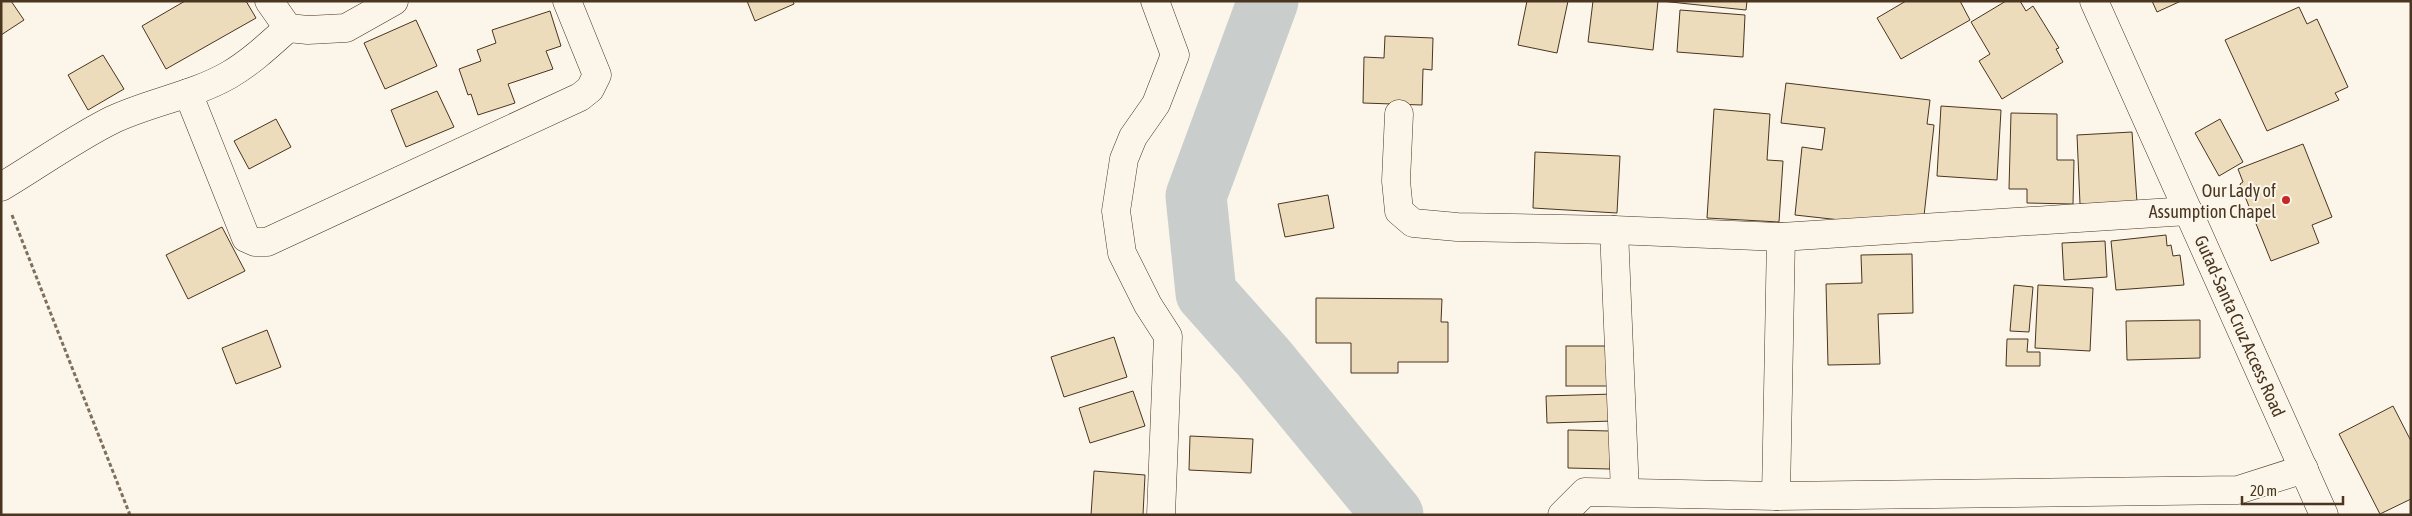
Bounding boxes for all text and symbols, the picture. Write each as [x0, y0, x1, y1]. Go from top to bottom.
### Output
place label: Our Lady of Assumption Chapel [2149, 180, 2276, 222]
marker: Our Lady of Assumption Chapel [2280, 194, 2292, 206]
street label: Gutad-Santa Cruz Access Road [2190, 232, 2290, 420]
scale bar [2242, 474, 2343, 506]
text: 20 m [2250, 482, 2277, 499]

